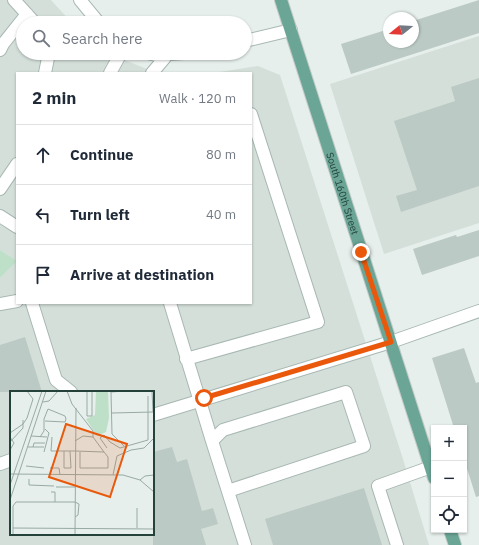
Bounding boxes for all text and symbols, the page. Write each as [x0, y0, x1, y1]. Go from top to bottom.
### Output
north arrow [383, 12, 419, 48]
search box [16, 16, 252, 60]
icon: search [30, 27, 52, 49]
text: Search here [62, 29, 142, 48]
text: 2 min [32, 87, 76, 109]
text: Walk · 120 m [159, 90, 236, 107]
icon: ahead [32, 144, 54, 166]
text: Continue [70, 145, 134, 164]
text: 80 m [206, 146, 236, 163]
street label: South 160th Street [324, 151, 362, 237]
icon: left [32, 204, 54, 226]
text: Turn left [70, 205, 130, 224]
text: 40 m [206, 206, 236, 223]
route end [352, 243, 370, 261]
icon: arrive [32, 264, 54, 286]
text: Arrive at destination [70, 265, 214, 284]
route start [195, 389, 213, 407]
inset map [10, 391, 154, 535]
map controls [431, 425, 467, 533]
button: + [431, 425, 467, 461]
button: − [431, 461, 467, 497]
button: locate [431, 497, 467, 533]

